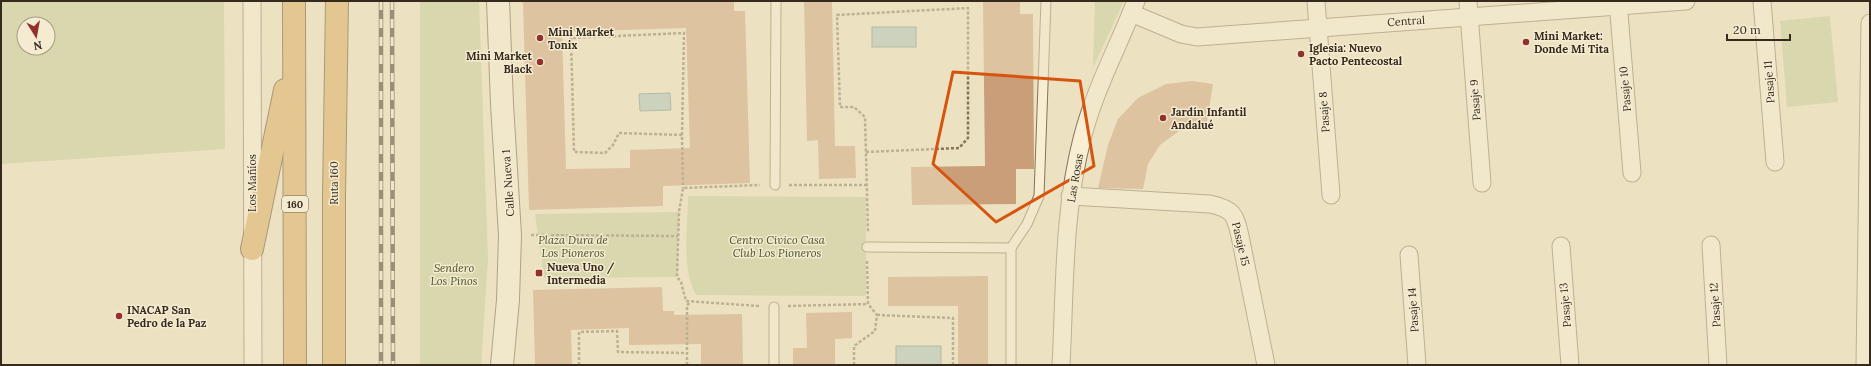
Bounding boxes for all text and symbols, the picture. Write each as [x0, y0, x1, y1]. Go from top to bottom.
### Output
street label: Central [1387, 13, 1425, 29]
north arrow [16, 16, 56, 56]
scale bar [1727, 16, 1790, 42]
text: 20 m [1733, 22, 1761, 37]
place label: Mini Market Tonix [548, 25, 614, 52]
place label: Mini Market: Donde Mi Tita [1534, 29, 1609, 56]
marker: Mini Market Tonix [535, 33, 545, 43]
marker: Mini Market: Donde Mi Tita [1521, 37, 1531, 47]
text: N [32, 38, 43, 54]
place label: Iglesia: Nuevo Pacto Pentecostal [1309, 41, 1403, 68]
place label: Mini Market Black [466, 49, 532, 76]
marker: Iglesia: Nuevo Pacto Pentecostal [1296, 49, 1306, 59]
marker: Mini Market Black [535, 57, 545, 67]
street label: Pasaje 11 [1761, 60, 1777, 104]
street label: Pasaje 10 [1616, 66, 1634, 112]
street label: Pasaje 9 [1467, 79, 1483, 121]
street label: Pasaje 8 [1316, 91, 1332, 133]
place label: Jardín Infantil Andalué [1171, 105, 1247, 132]
marker: Jardín Infantil Andalué [1158, 113, 1168, 123]
street label: Calle Nueva 1 [499, 149, 517, 217]
street label: Las Rosas [1064, 152, 1086, 204]
street label: Los Mañíos [245, 154, 259, 212]
street label: Ruta 160 [327, 161, 341, 205]
road number: 160 [282, 196, 308, 212]
street label: Pasaje 15 [1229, 221, 1253, 267]
park label: Plaza Dura de Los Pioneros [538, 233, 608, 260]
park label: Centro Civico Casa Club Los Pioneros [729, 233, 826, 260]
place label: Nueva Uno / Intermedia [547, 260, 615, 287]
park label: Sendero Los Pinos [430, 261, 478, 288]
marker: Nueva Uno / Intermedia [534, 268, 544, 278]
street label: Pasaje 13 [1556, 282, 1574, 328]
street label: Pasaje 12 [1706, 282, 1724, 328]
street label: Pasaje 14 [1404, 287, 1422, 333]
place label: INACAP San Pedro de la Paz [127, 303, 207, 330]
marker: INACAP San Pedro de la Paz [114, 311, 124, 321]

